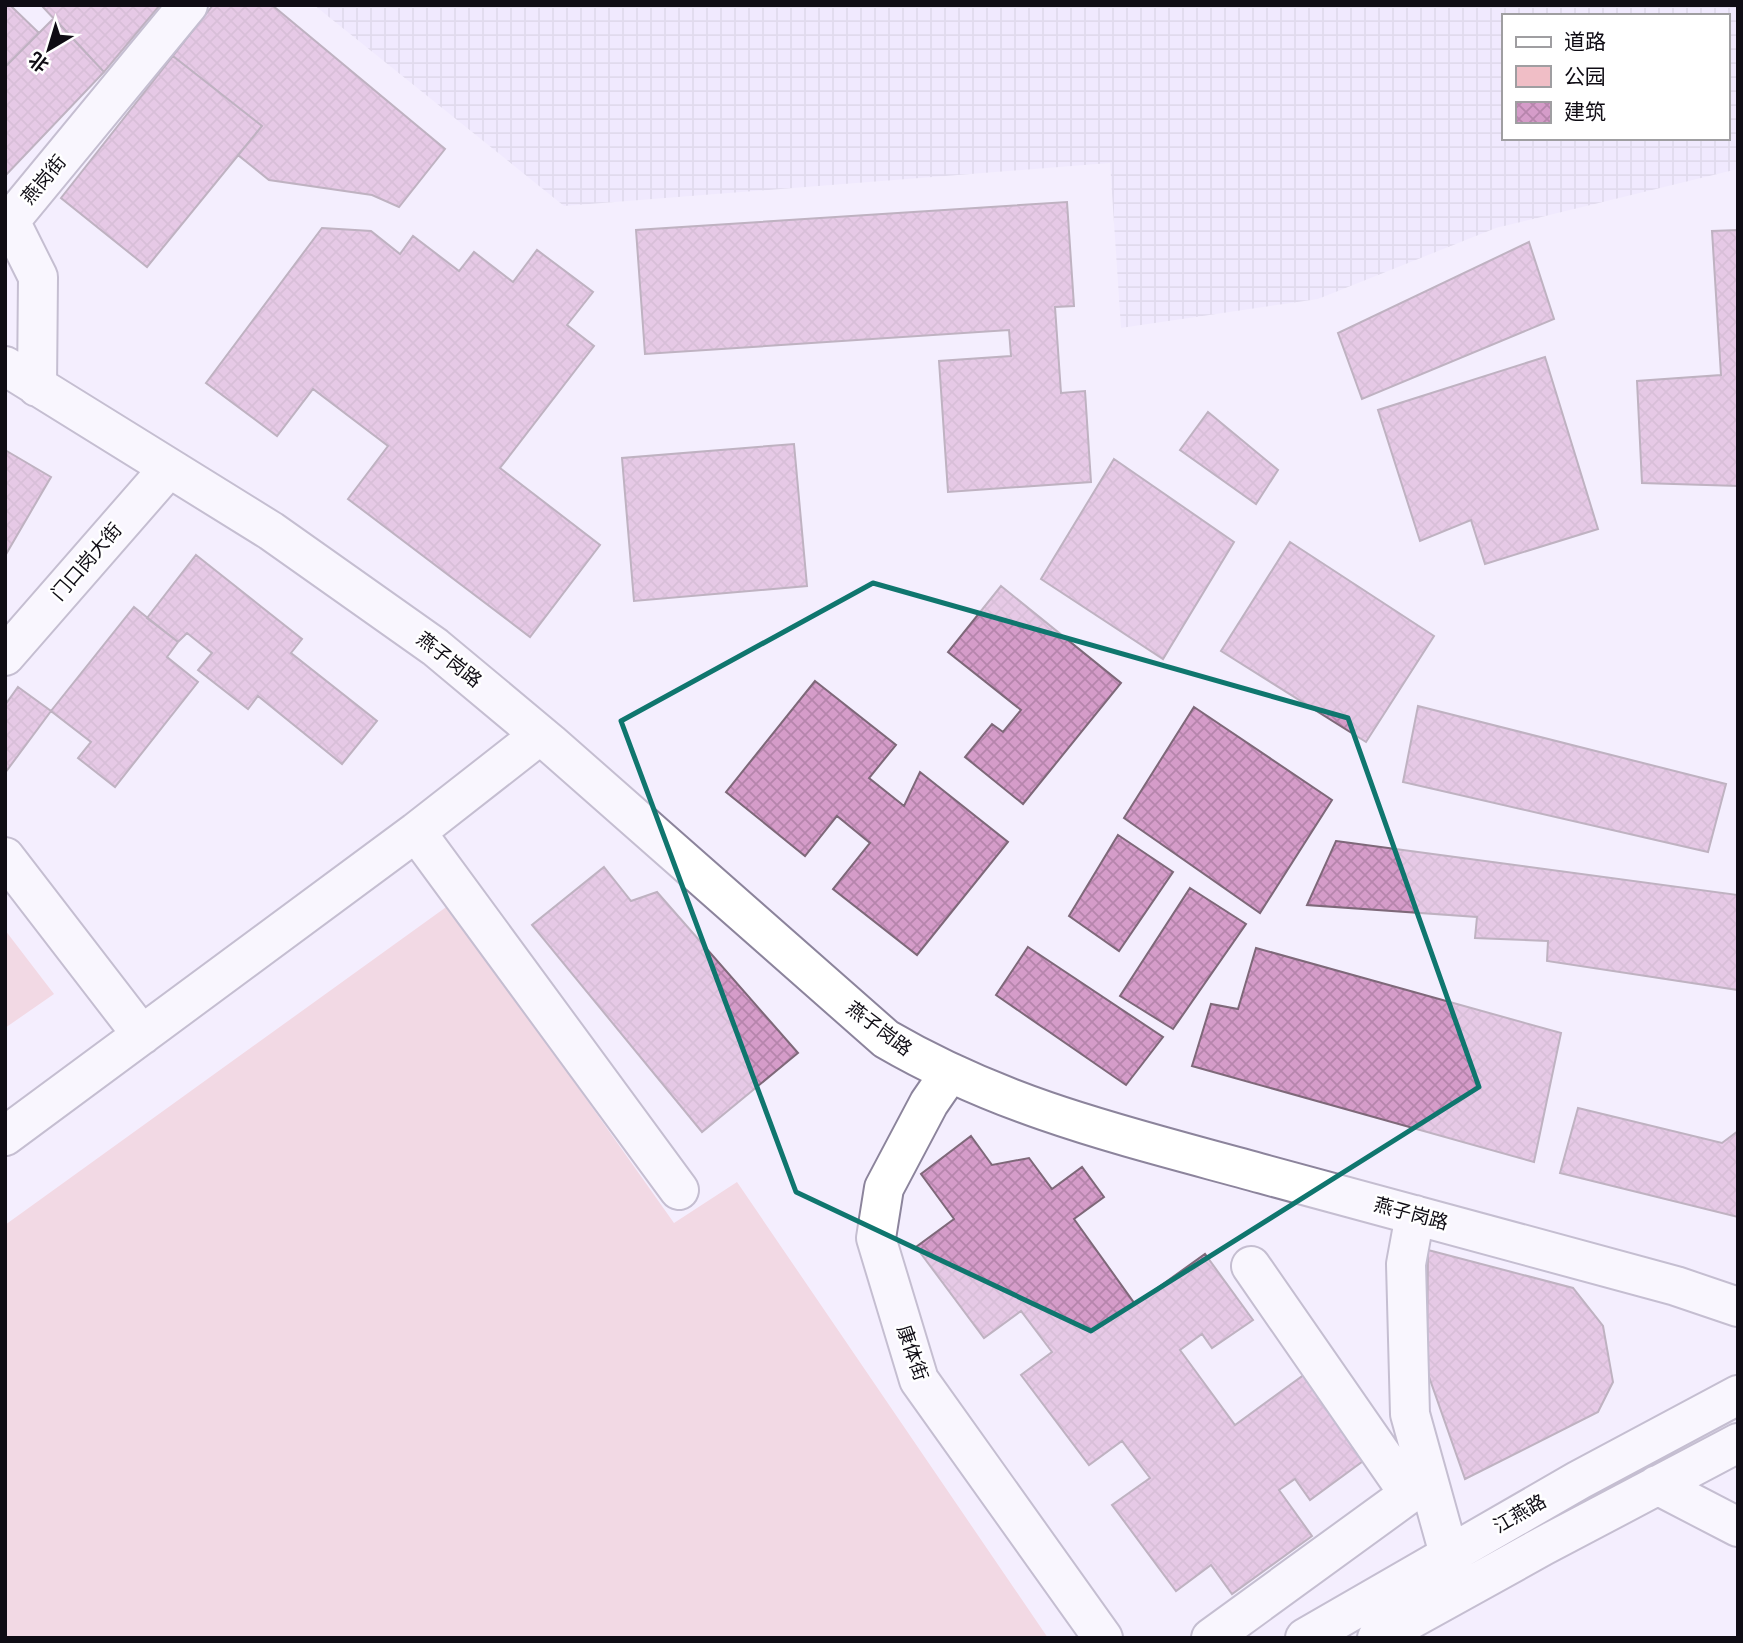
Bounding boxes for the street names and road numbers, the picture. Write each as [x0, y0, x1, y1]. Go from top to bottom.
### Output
street label: 燕岗街 [17, 151, 71, 209]
street label: 门口岗大街 [48, 519, 126, 605]
street label: 燕子岗路 [412, 628, 486, 692]
street label: 燕子岗路 [842, 997, 916, 1061]
street label: 燕子岗路 [1371, 1194, 1451, 1234]
street label: 康体街 [892, 1322, 932, 1384]
street label: 江燕路 [1490, 1490, 1550, 1538]

